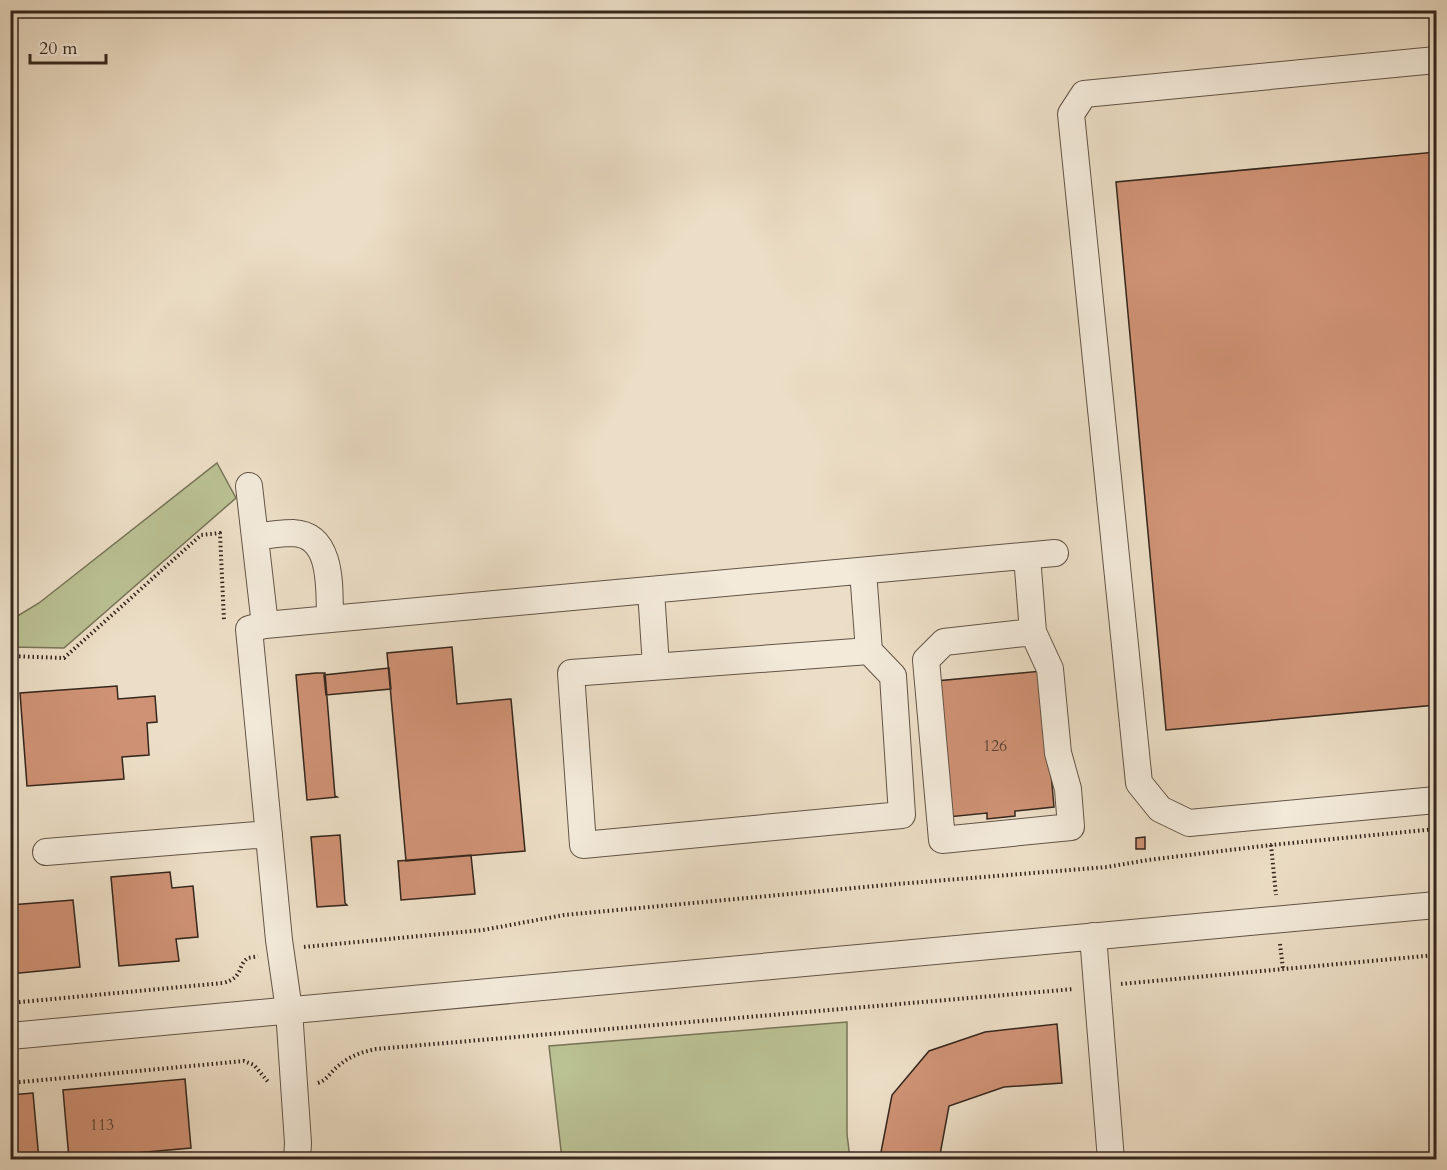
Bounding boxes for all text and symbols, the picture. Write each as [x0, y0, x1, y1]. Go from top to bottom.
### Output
scale bar [30, 27, 106, 65]
text: 20 m [39, 36, 78, 61]
house number: 126 [983, 735, 1007, 757]
house number: 113 [90, 1114, 114, 1136]

